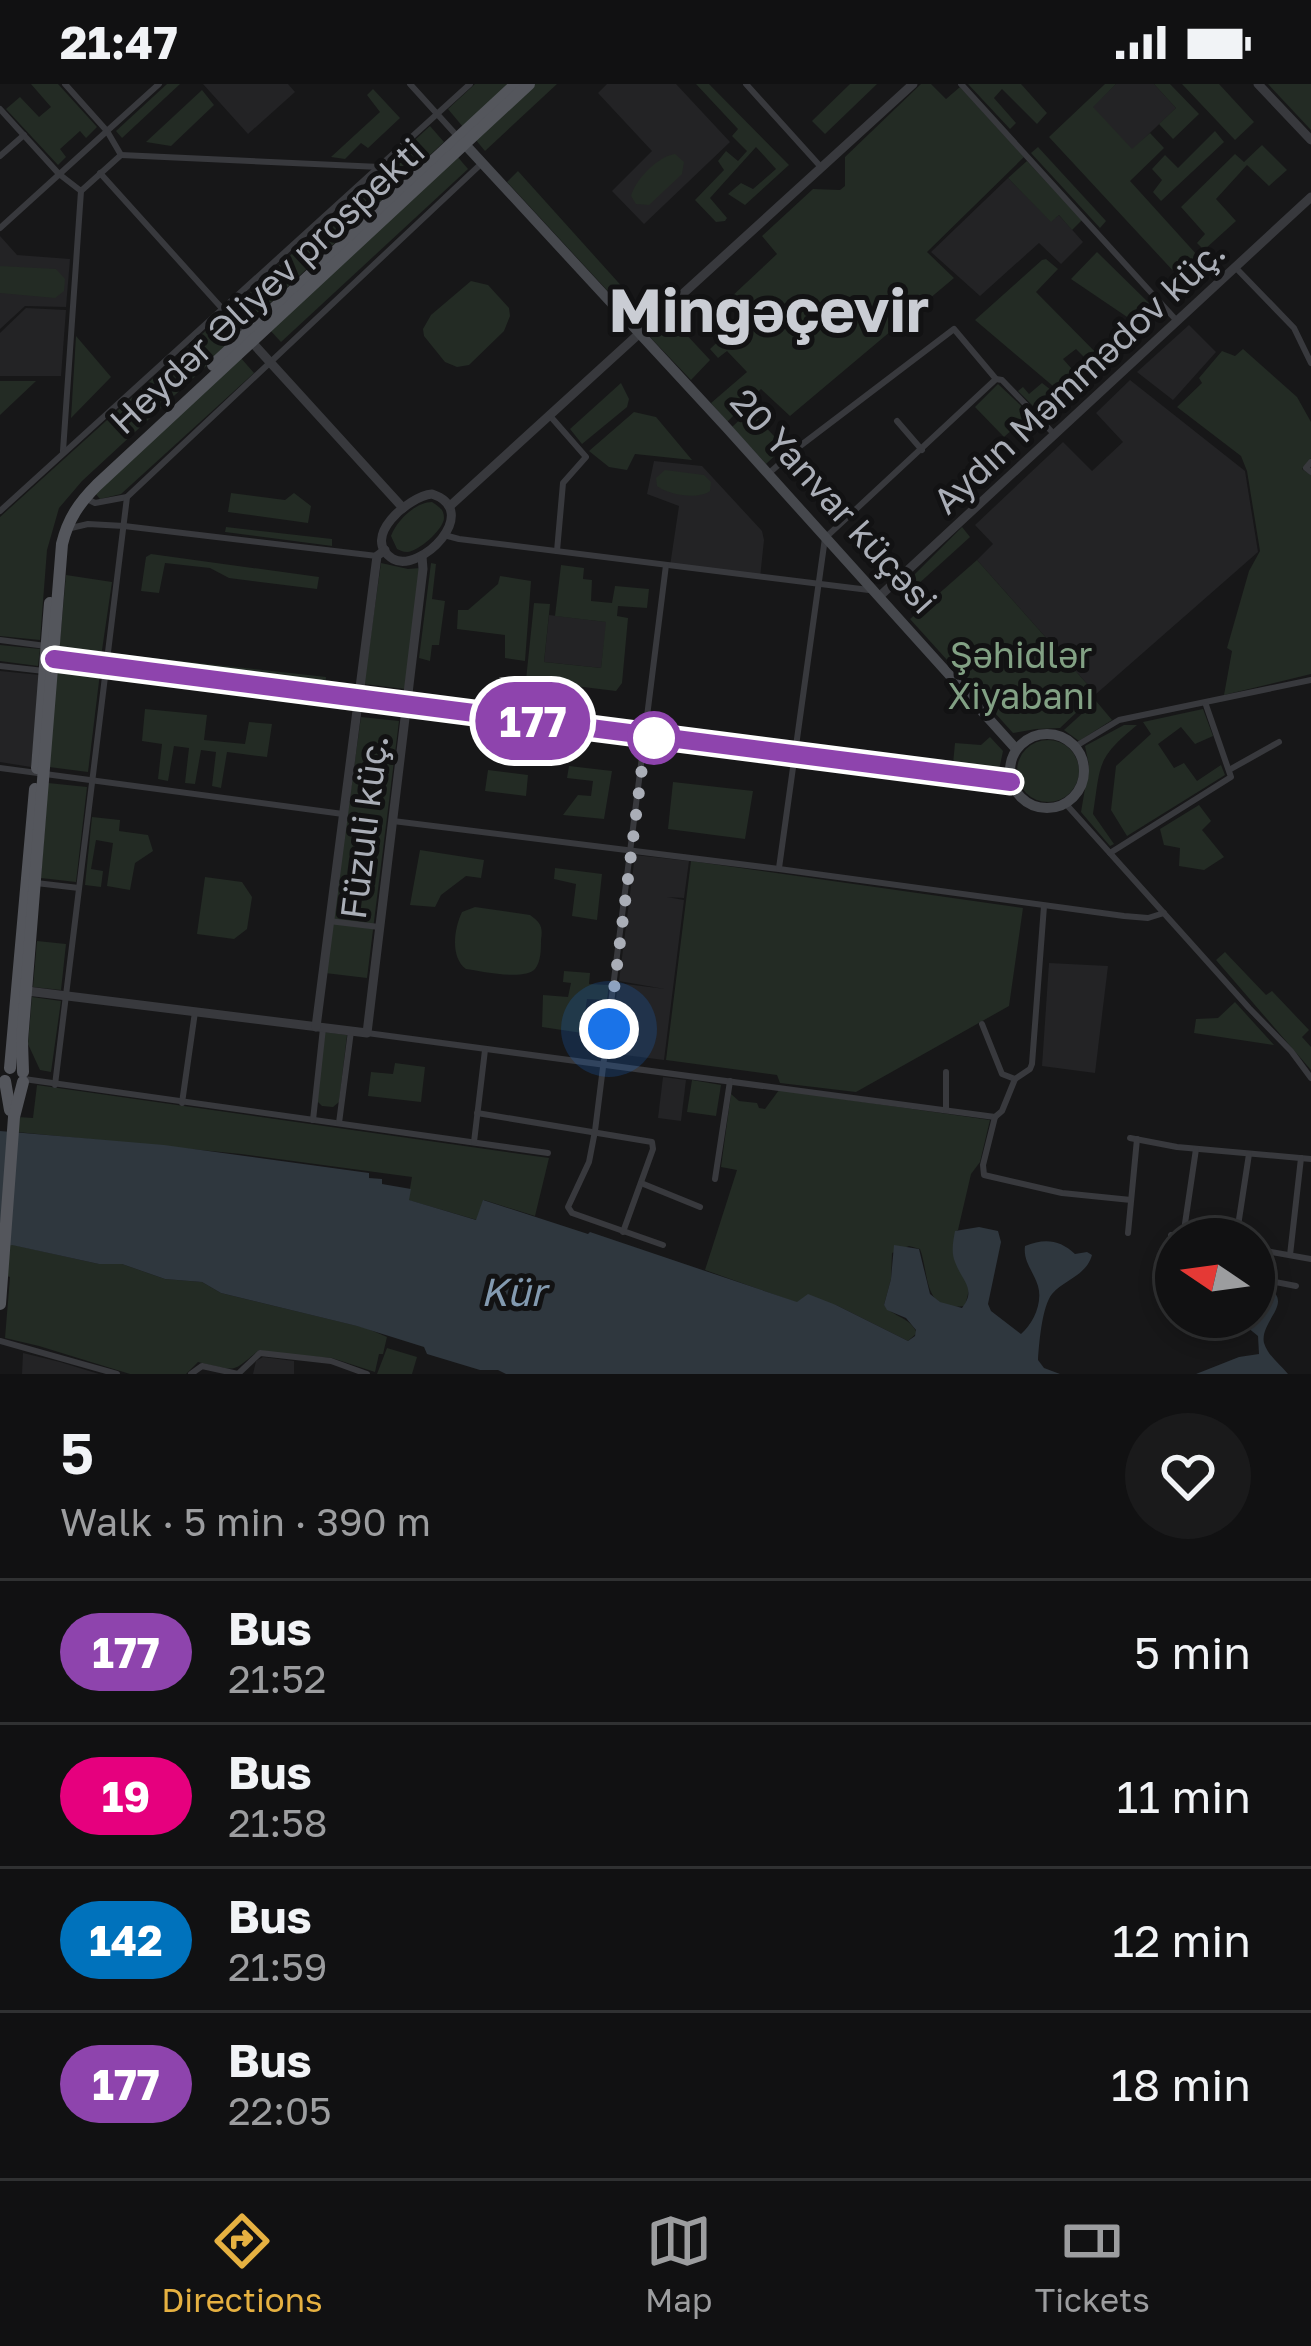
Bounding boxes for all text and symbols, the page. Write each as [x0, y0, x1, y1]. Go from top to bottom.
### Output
text: 21:47 [60, 15, 178, 69]
street label: Heydər Əliyev prospekti [101, 129, 433, 442]
street label: Aydın Məmmədov küç. [924, 229, 1233, 522]
district label: Mingəçevir [609, 273, 929, 345]
street label: 20 Yanvar küçəsi [722, 380, 946, 622]
park label: Şəhidlər Xiyabanı [947, 633, 1095, 717]
line badge: 177 [464, 682, 602, 760]
text: 177 [499, 696, 567, 746]
unlabelled marker [629, 713, 679, 763]
street label: Füzuli küç. [331, 732, 396, 922]
your location [579, 999, 639, 1059]
north arrow [1155, 1218, 1275, 1338]
map controls [1155, 1218, 1275, 1338]
water label: Kür [481, 1268, 550, 1315]
button: heart [1125, 1413, 1251, 1539]
text: 5 [60, 1418, 94, 1487]
text: Walk · 5 min · 390 m [60, 1498, 431, 1545]
text: Bus [228, 1601, 312, 1655]
text: 5 min [1134, 1625, 1251, 1679]
text: 177 [92, 1627, 160, 1677]
text: 21:52 [228, 1655, 326, 1702]
text: Bus [228, 1745, 312, 1799]
text: 11 min [1117, 1769, 1251, 1823]
text: 19 [102, 1771, 150, 1821]
text: 21:58 [228, 1799, 328, 1846]
text: Bus [228, 1889, 312, 1943]
text: 12 min [1112, 1913, 1251, 1967]
text: 142 [89, 1915, 163, 1965]
text: 21:59 [228, 1943, 327, 1990]
text: Bus [228, 2033, 312, 2087]
text: 18 min [1111, 2057, 1251, 2111]
text: 177 [92, 2059, 160, 2109]
text: 22:05 [228, 2087, 332, 2134]
tab: Directions [161, 2208, 322, 2319]
tab: Map [645, 2208, 712, 2319]
tab: Tickets [1035, 2208, 1150, 2319]

